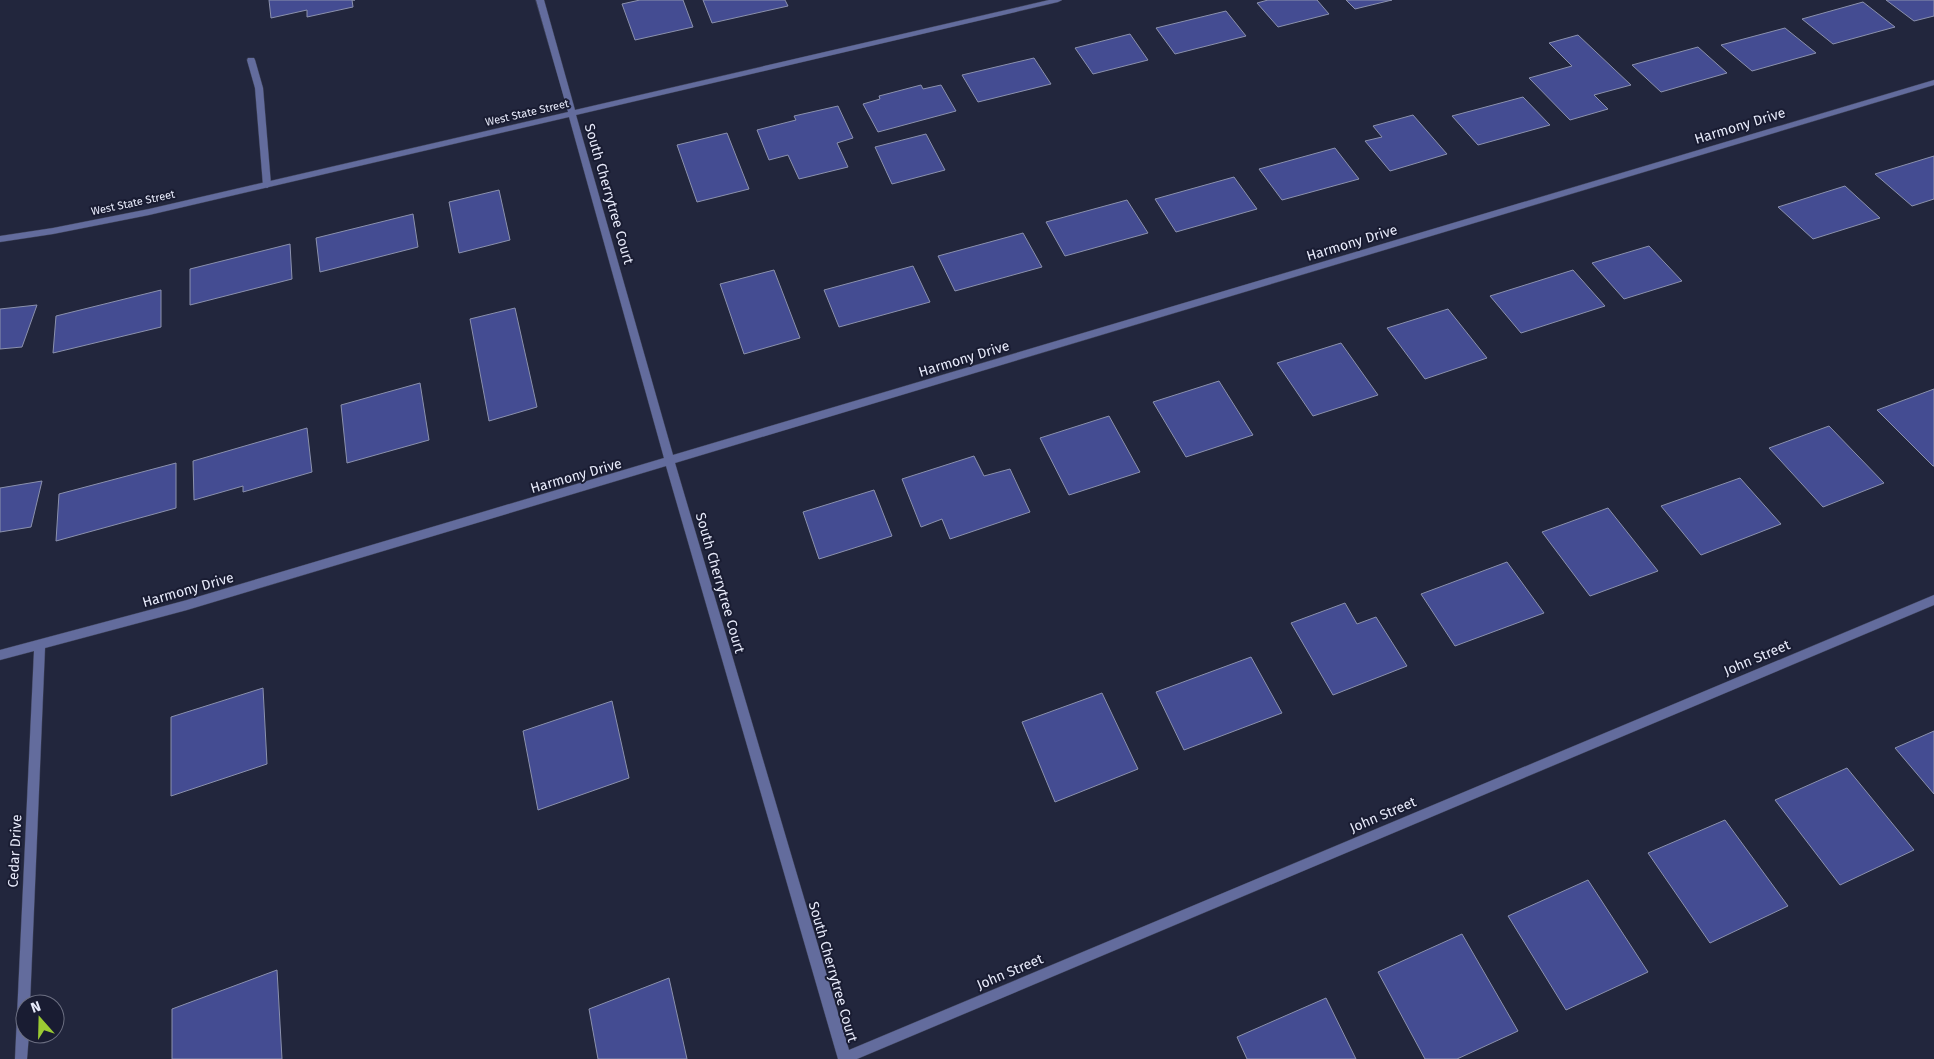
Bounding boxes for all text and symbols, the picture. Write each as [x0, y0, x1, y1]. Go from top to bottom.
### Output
street label: West State Street [484, 97, 570, 129]
street label: Harmony Drive [1692, 104, 1788, 148]
street label: South Cherrytree Court [581, 122, 637, 267]
street label: West State Street [90, 188, 176, 218]
street label: Harmony Drive [1304, 221, 1400, 265]
street label: Harmony Drive [916, 337, 1012, 381]
street label: Harmony Drive [528, 455, 624, 497]
street label: South Cherrytree Court [692, 511, 748, 656]
street label: Harmony Drive [140, 569, 236, 611]
street label: John Street [1721, 636, 1794, 680]
street label: John Street [1347, 793, 1420, 837]
street label: Cedar Drive [5, 814, 25, 888]
street label: South Cherrytree Court [805, 900, 861, 1045]
street label: John Street [974, 950, 1047, 994]
north arrow [15, 994, 65, 1044]
text: N [28, 998, 43, 1017]

